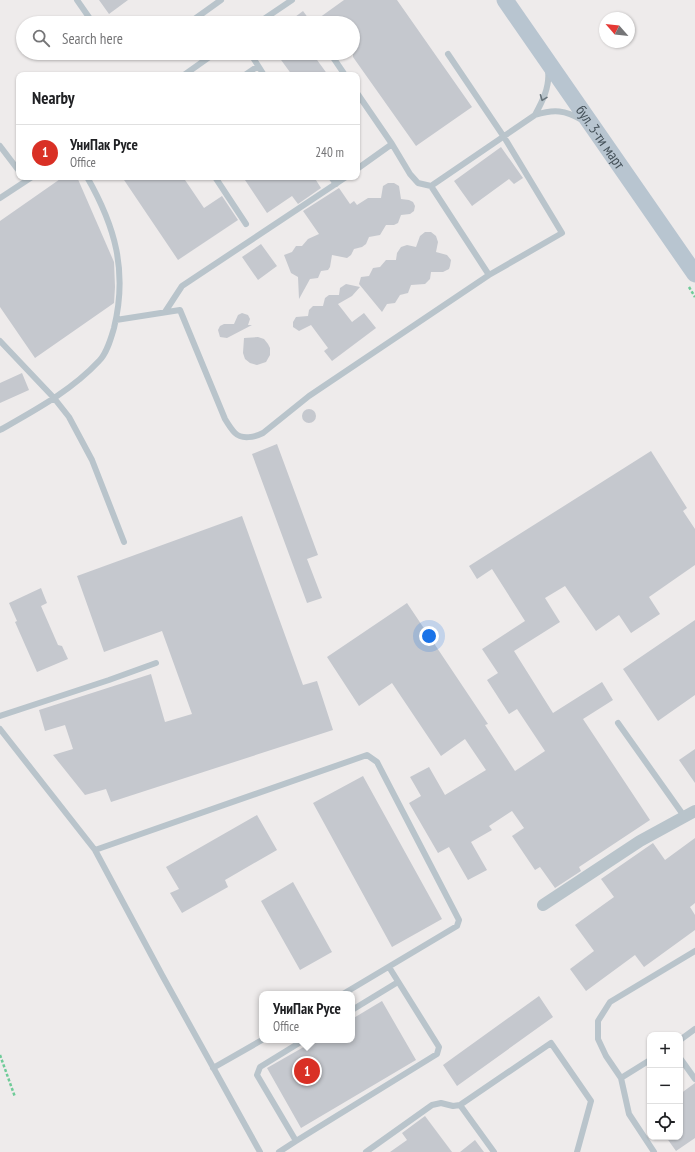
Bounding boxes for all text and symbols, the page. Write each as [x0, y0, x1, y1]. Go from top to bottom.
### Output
north arrow [599, 12, 635, 48]
search box [16, 16, 360, 60]
icon: search [30, 27, 52, 49]
text: Search here [62, 29, 123, 48]
text: Nearby [32, 87, 75, 109]
one-way arrow [539, 94, 547, 101]
street label: бул. 3-ти март [572, 101, 629, 173]
text: УниПак Русе [70, 135, 138, 154]
text: 1 [42, 144, 48, 161]
text: 240 m [315, 144, 344, 161]
text: Office [70, 154, 96, 171]
your location [419, 626, 439, 646]
popup [259, 991, 355, 1043]
text: УниПак Русе [273, 999, 341, 1018]
text: Office [273, 1018, 299, 1035]
map controls [647, 1032, 683, 1140]
button: + [647, 1032, 683, 1068]
pin: 1 [294, 1056, 320, 1086]
button: − [647, 1068, 683, 1104]
button: locate [647, 1104, 683, 1140]

